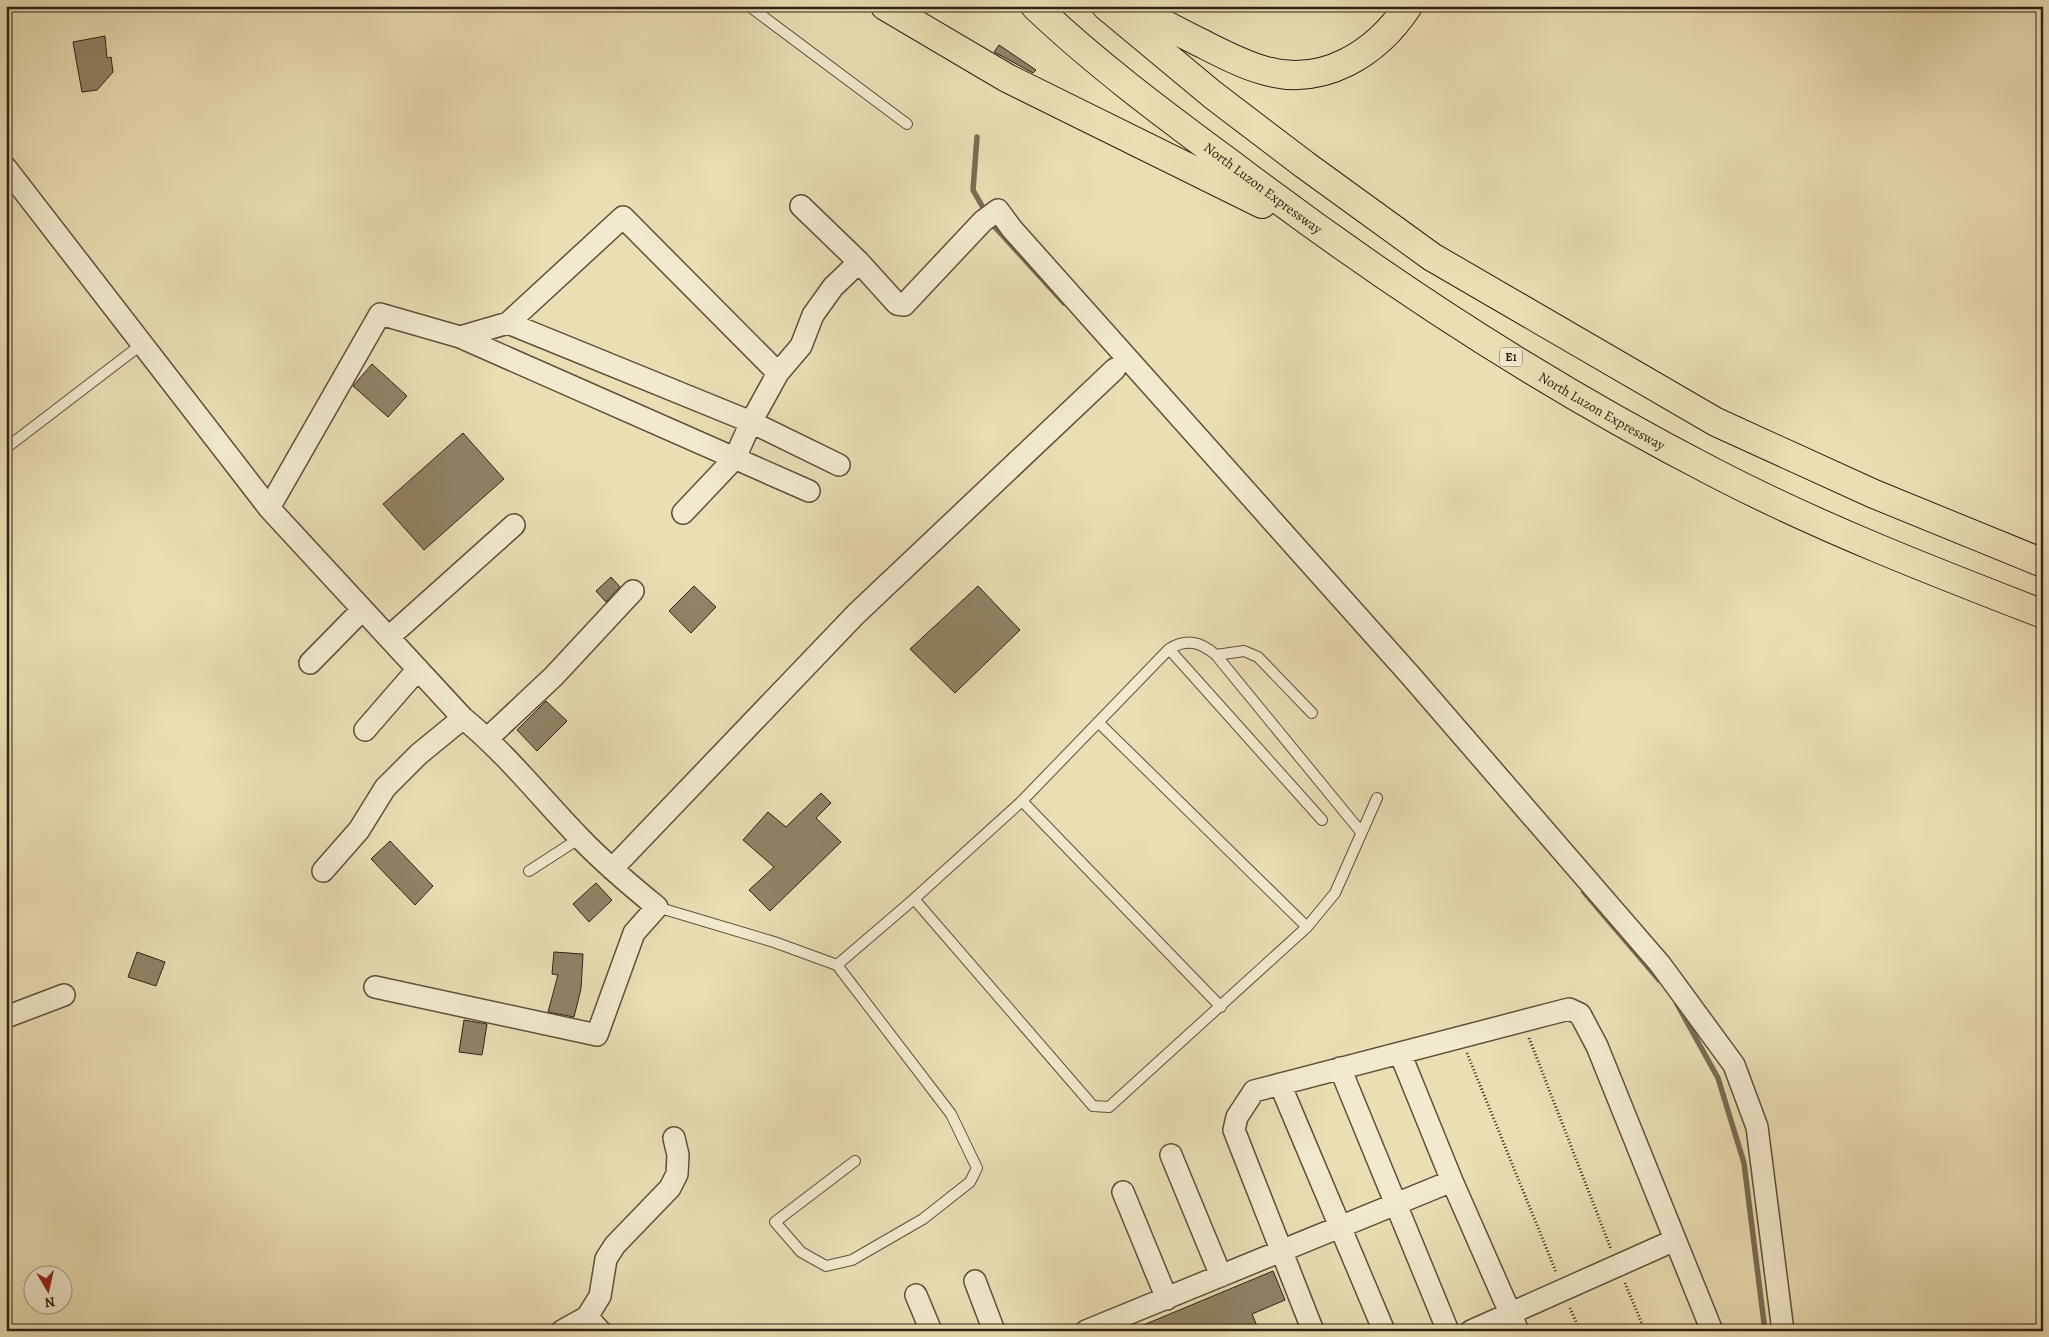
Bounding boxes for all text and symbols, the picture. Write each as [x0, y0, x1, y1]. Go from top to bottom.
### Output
street label: North Luzon Expressway [1200, 138, 1327, 239]
road number: E1 [1500, 348, 1522, 367]
street label: North Luzon Expressway [1535, 368, 1669, 455]
north arrow [22, 1264, 72, 1314]
text: N [43, 1292, 56, 1313]

